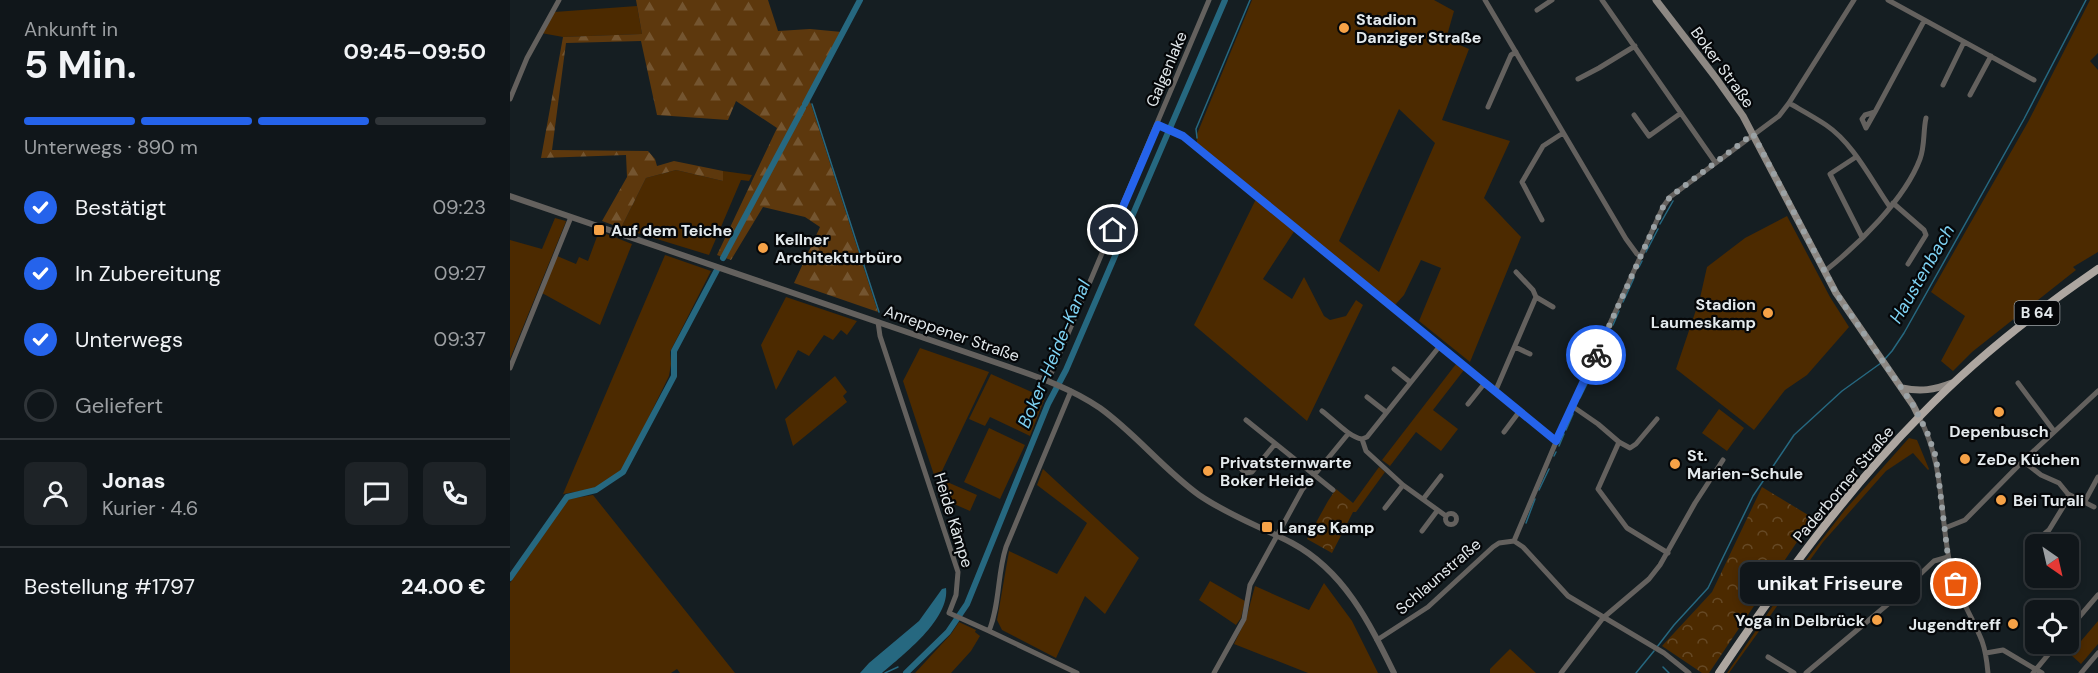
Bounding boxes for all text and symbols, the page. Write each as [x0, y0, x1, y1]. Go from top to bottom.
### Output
place label: Stadion Danziger Straße [1356, 9, 1481, 48]
text: Ankunft in [24, 16, 118, 42]
marker: Stadion Danziger Straße [1337, 21, 1351, 35]
street label: Boker Straße [1686, 22, 1759, 112]
street label: Galgenlake [1141, 28, 1192, 110]
text: 09:45–09:50 [343, 37, 486, 66]
text: 5 Min. [24, 39, 137, 90]
text: Unterwegs · 890 m [24, 134, 198, 160]
icon: check [24, 191, 57, 224]
text: Bestätigt [75, 193, 166, 222]
text: 09:23 [432, 194, 486, 220]
pin [1087, 204, 1138, 255]
icon: home [1096, 213, 1129, 246]
place label: Auf dem Teiche [611, 220, 732, 241]
water label: Haustenbach [1884, 220, 1960, 328]
marker: Auf dem Teiche [592, 223, 606, 237]
place label: Kellner Architekturbüro [775, 229, 902, 268]
marker: Kellner Architekturbüro [756, 241, 770, 255]
icon: check [24, 257, 57, 290]
text: In Zubereitung [75, 259, 221, 288]
text: 09:27 [434, 260, 486, 286]
water label: Boker-Heide-Kanal [1012, 275, 1096, 432]
place label: Stadion Laumeskamp [1651, 294, 1756, 333]
street label: Anreppener Straße [881, 300, 1022, 366]
road number: B 64 [2014, 301, 2060, 325]
marker: Stadion Laumeskamp [1761, 306, 1775, 320]
icon: check [24, 323, 57, 356]
text: Unterwegs [75, 325, 183, 354]
courier [1566, 325, 1626, 385]
text: 09:37 [434, 326, 486, 352]
icon: bike [1580, 339, 1613, 372]
text: Geliefert [75, 391, 163, 420]
marker: Depenbusch [1992, 405, 2006, 419]
place label: Depenbusch [1949, 421, 2049, 442]
street label: Paderborner Straße [1788, 422, 1898, 547]
place label: St. Marien-Schule [1687, 445, 1803, 484]
place label: ZeDe Küchen [1977, 449, 2080, 470]
place label: Privatsternwarte Boker Heide [1220, 452, 1352, 491]
marker: ZeDe Küchen [1958, 452, 1972, 466]
marker: St. Marien-Schule [1668, 457, 1682, 471]
button: person [24, 462, 87, 525]
button: chat [345, 462, 408, 525]
button: phone [423, 462, 486, 525]
marker: Privatsternwarte Boker Heide [1201, 464, 1215, 478]
text: Jonas [102, 466, 166, 495]
street label: Heide Kämpe [929, 470, 978, 570]
place label: Bei Turali [2013, 490, 2084, 511]
marker: Bei Turali [1994, 493, 2008, 507]
text: Kurier · 4.6 [102, 495, 198, 521]
place label: Lange Kamp [1279, 517, 1375, 538]
marker: Lange Kamp [1260, 520, 1274, 534]
street label: Schlaunstraße [1391, 534, 1485, 619]
north arrow [2025, 534, 2079, 588]
map controls [2025, 534, 2079, 654]
pin [1930, 558, 1981, 609]
callout: unikat Friseure [1740, 563, 1920, 605]
icon: bag [1939, 567, 1972, 600]
text: unikat Friseure [1757, 570, 1903, 596]
text: Bestellung #1797 [24, 572, 195, 601]
text: 24.00 € [401, 572, 486, 601]
button: locate [2025, 600, 2079, 654]
place label: Yoga in Delbrück [1735, 610, 1866, 631]
marker: Yoga in Delbrück [1870, 613, 1884, 627]
place label: Jugendtreff [1908, 614, 2001, 635]
marker: Jugendtreff [2006, 617, 2020, 631]

